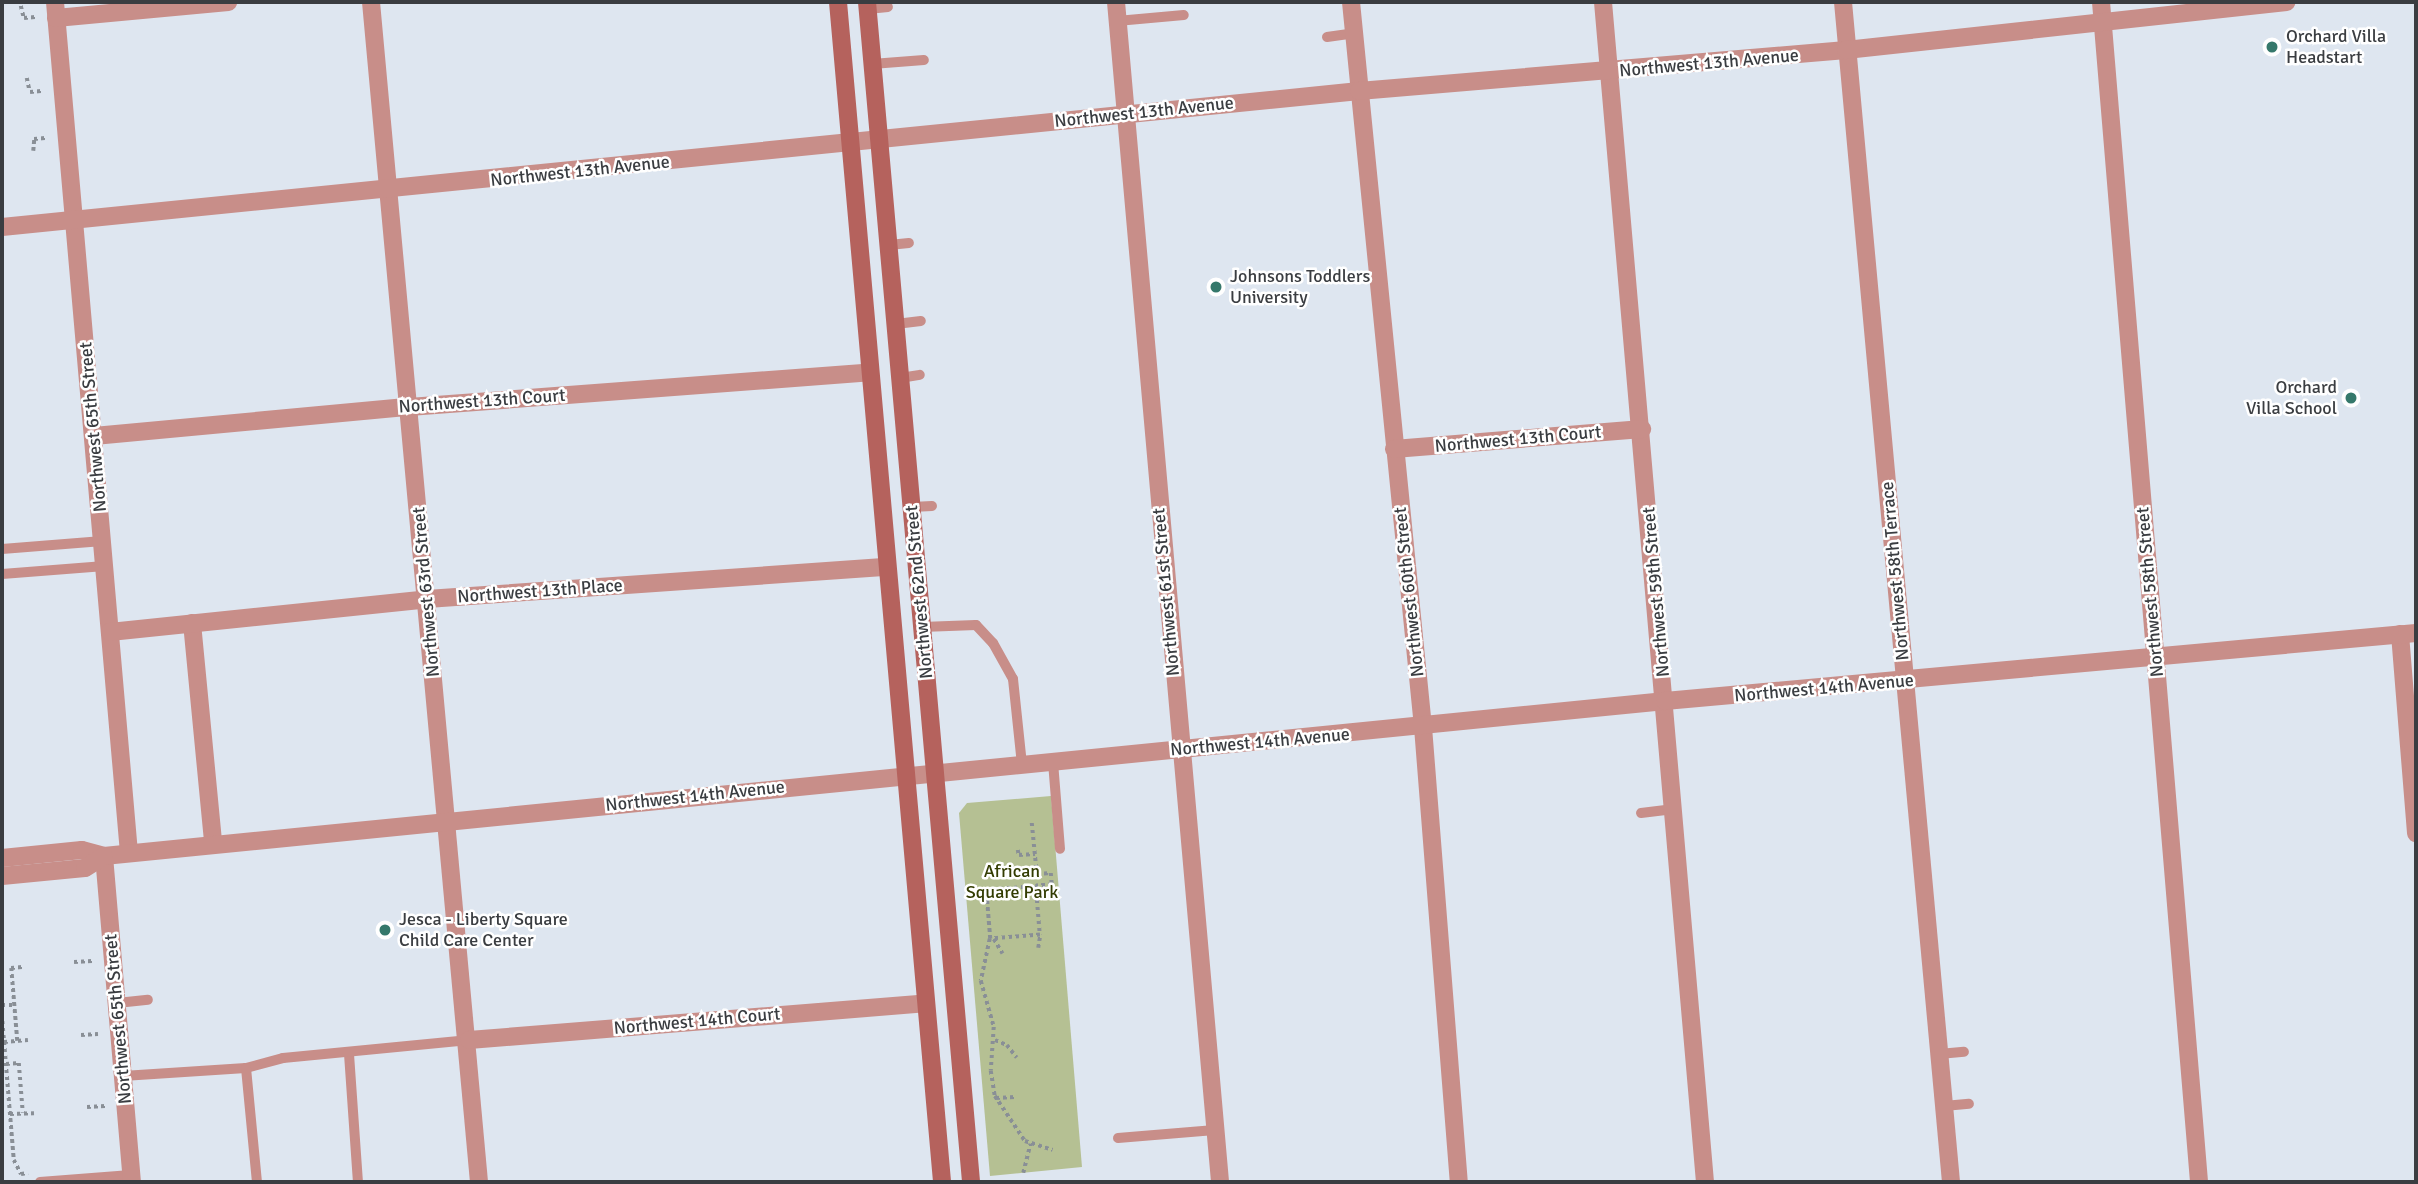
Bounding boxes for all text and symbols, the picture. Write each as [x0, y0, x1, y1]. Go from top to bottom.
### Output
place label: Orchard Villa Headstart [2286, 26, 2386, 68]
marker: Orchard Villa Headstart [2264, 39, 2280, 55]
street label: Northwest 13th Avenue [1618, 44, 1800, 82]
street label: Northwest 13th Avenue [1053, 92, 1235, 132]
street label: Northwest 13th Avenue [489, 151, 671, 191]
place label: Johnsons Toddlers University [1230, 266, 1370, 308]
marker: Johnsons Toddlers University [1208, 279, 1224, 295]
street label: Northwest 65th Street [75, 341, 111, 513]
place label: Orchard Villa School [2246, 377, 2337, 420]
street label: Northwest 13th Court [398, 384, 566, 418]
marker: Orchard Villa School [2343, 390, 2359, 406]
street label: Northwest 13th Court [1434, 421, 1602, 457]
street label: Northwest 58th Terrace [1876, 481, 1914, 661]
street label: Northwest 62nd Street [901, 504, 937, 680]
street label: Northwest 63rd Street [408, 506, 444, 678]
street label: Northwest 60th Street [1389, 506, 1429, 678]
street label: Northwest 59th Street [1638, 506, 1674, 678]
street label: Northwest 58th Street [2132, 506, 2168, 678]
street label: Northwest 61st Street [1148, 507, 1184, 677]
street label: Northwest 13th Place [457, 574, 623, 608]
street label: Northwest 14th Avenue [1733, 669, 1915, 707]
street label: Northwest 14th Avenue [1169, 723, 1351, 761]
street label: Northwest 14th Avenue [604, 776, 786, 816]
park label: African Square Park [966, 861, 1058, 903]
place label: Jesca - Liberty Square Child Care Center [399, 909, 568, 951]
marker: Jesca - Liberty Square Child Care Center [377, 922, 393, 938]
street label: Northwest 65th Street [100, 933, 136, 1105]
street label: Northwest 14th Court [613, 1003, 781, 1039]

